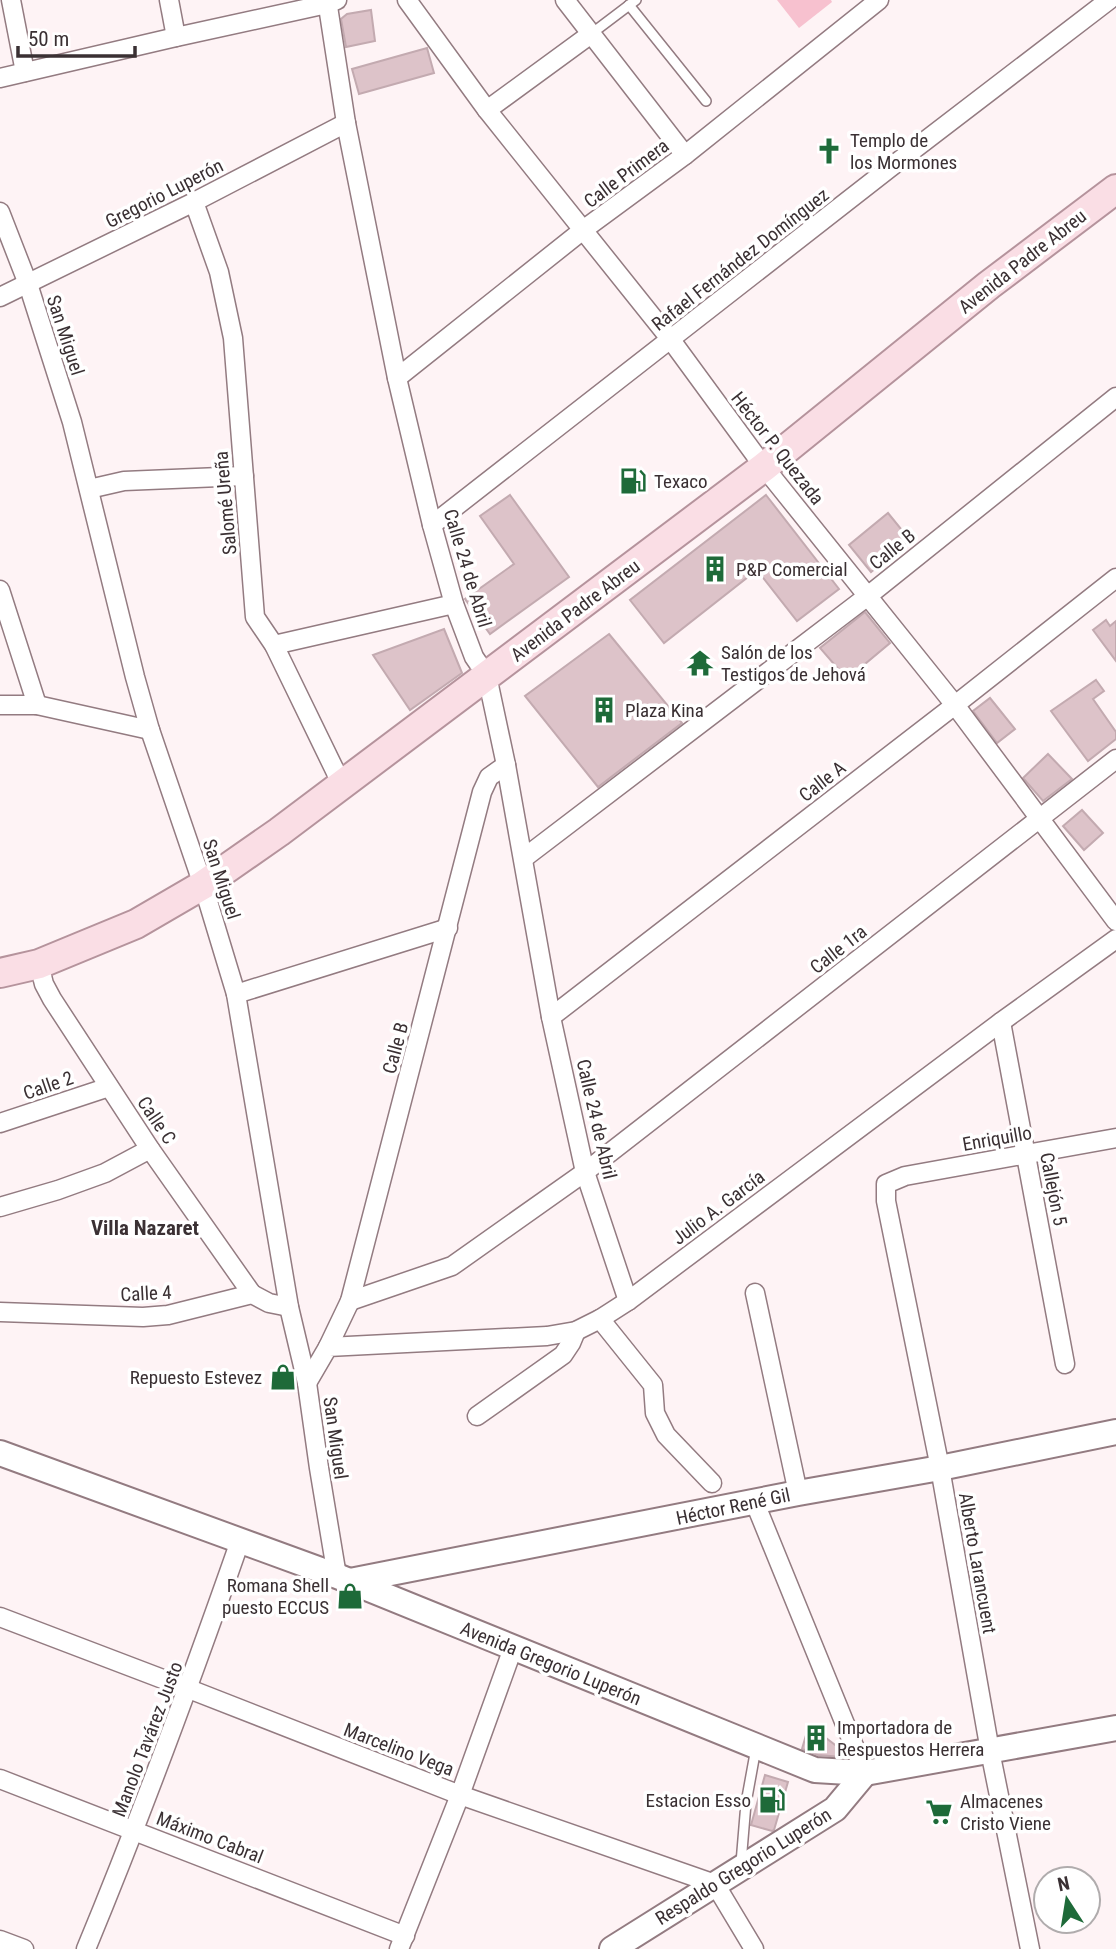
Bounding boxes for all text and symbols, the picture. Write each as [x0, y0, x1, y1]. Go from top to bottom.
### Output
scale bar [18, 14, 135, 58]
text: 50 m [28, 27, 69, 51]
place label: Templo de los Mormones [850, 129, 957, 174]
street label: Calle Primera [579, 134, 673, 213]
church icon: Templo de los Mormones [814, 136, 844, 166]
street label: Gregorio Luperón [101, 154, 227, 233]
street label: Rafael Fernández Domínguez [647, 183, 833, 336]
street label: Avenida Padre Abreu [954, 204, 1091, 318]
street label: San Miguel [42, 292, 89, 378]
street label: Héctor P. Quezada [726, 387, 829, 509]
street label: Salomé Ureña [210, 450, 241, 556]
fuel station icon: Texaco [618, 466, 648, 496]
place label: Texaco [654, 470, 708, 493]
street label: Calle 24 de Abril [439, 506, 496, 630]
street label: Calle B [865, 524, 920, 575]
street label: Avenida Padre Abreu [506, 554, 644, 666]
building icon: P&P Comercial [700, 554, 730, 584]
place label: P&P Comercial [736, 558, 848, 581]
place label: Salón de los Testigos de Jehová [721, 641, 866, 686]
temple icon: Salón de los Testigos de Jehová [685, 648, 715, 678]
building icon: Plaza Kina [589, 695, 619, 725]
place label: Plaza Kina [625, 699, 704, 722]
street label: Calle A [794, 756, 850, 807]
street label: San Miguel [198, 836, 245, 922]
street label: Calle 1ra [805, 920, 871, 979]
street label: Calle B [378, 1020, 413, 1076]
street label: Calle 24 de Abril [572, 1057, 621, 1181]
street label: Calle 2 [20, 1066, 76, 1105]
street label: Calle C [132, 1092, 181, 1149]
street label: Enriquillo [961, 1121, 1034, 1156]
street label: Callejón 5 [1035, 1150, 1072, 1228]
street label: Julio A. García [668, 1165, 769, 1250]
district label: Villa Nazaret [91, 1216, 199, 1240]
street label: Calle 4 [120, 1281, 172, 1306]
shop icon: Repuesto Estevez [268, 1362, 298, 1392]
place label: Repuesto Estevez [130, 1366, 262, 1389]
street label: San Miguel [318, 1395, 353, 1481]
street label: Héctor René Gil [674, 1483, 792, 1530]
street label: Alberto Larancuent [954, 1491, 1001, 1635]
place label: Romana Shell puesto ECCUS [222, 1574, 329, 1619]
shop icon: Romana Shell puesto ECCUS [335, 1581, 365, 1611]
street label: Avenida Gregorio Luperón [457, 1617, 645, 1710]
street label: Manolo Tavárez Justo [107, 1658, 188, 1820]
place label: Importadora de Respuestos Herrera [837, 1716, 984, 1761]
street label: Marcelino Vega [340, 1718, 457, 1781]
building icon: Importadora de Respuestos Herrera [801, 1723, 831, 1753]
fuel station icon: Estacion Esso [757, 1785, 787, 1815]
place label: Estacion Esso [646, 1789, 751, 1812]
place label: Almacenes Cristo Viene [960, 1790, 1051, 1835]
supermarket icon: Almacenes Cristo Viene [924, 1797, 954, 1827]
street label: Respaldo Gregorio Luperón [651, 1803, 835, 1930]
street label: Máximo Cabral [153, 1807, 266, 1868]
north arrow [1032, 1865, 1102, 1935]
text: N [1055, 1871, 1072, 1896]

